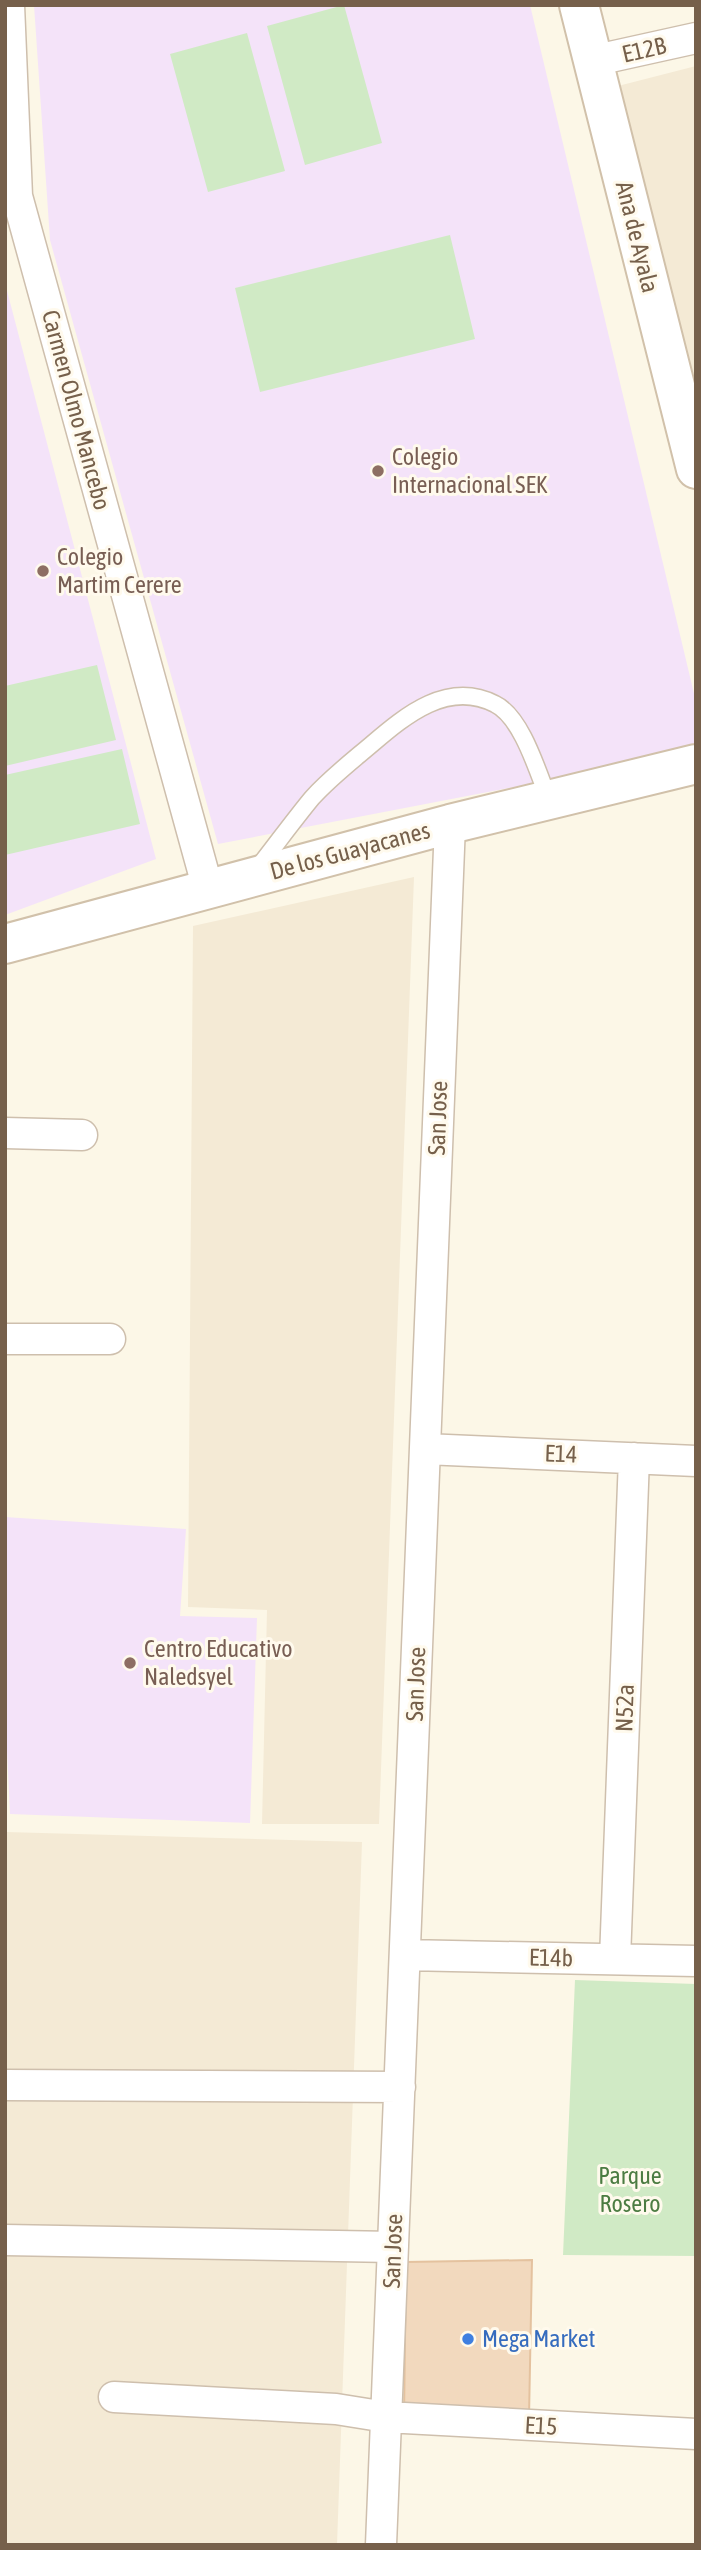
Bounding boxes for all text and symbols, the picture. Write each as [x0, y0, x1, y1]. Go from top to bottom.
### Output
street label: E12B [619, 31, 669, 68]
street label: Ana de Ayala [611, 179, 664, 295]
street label: Carmen Olmo Mancebo [37, 307, 116, 513]
place label: Colegio Internacional SEK [392, 443, 548, 498]
marker: Colegio Internacional SEK [370, 463, 386, 479]
place label: Colegio Martim Cerere [57, 543, 182, 598]
marker: Colegio Martim Cerere [35, 563, 51, 579]
street label: De los Guayacanes [267, 816, 433, 885]
street label: San Jose [423, 1080, 452, 1156]
street label: E14 [544, 1439, 578, 1468]
place label: Centro Educativo Naledsyel [144, 1635, 293, 1690]
street label: San Jose [401, 1646, 430, 1722]
marker: Centro Educativo Naledsyel [122, 1655, 138, 1671]
street label: N52a [610, 1684, 639, 1732]
street label: E14b [529, 1944, 573, 1971]
park label: Parque Rosero [598, 2162, 662, 2217]
street label: San Jose [378, 2213, 407, 2289]
place label: Mega Market [482, 2325, 596, 2352]
marker: Mega Market [460, 2331, 476, 2347]
street label: E15 [524, 2411, 558, 2440]

